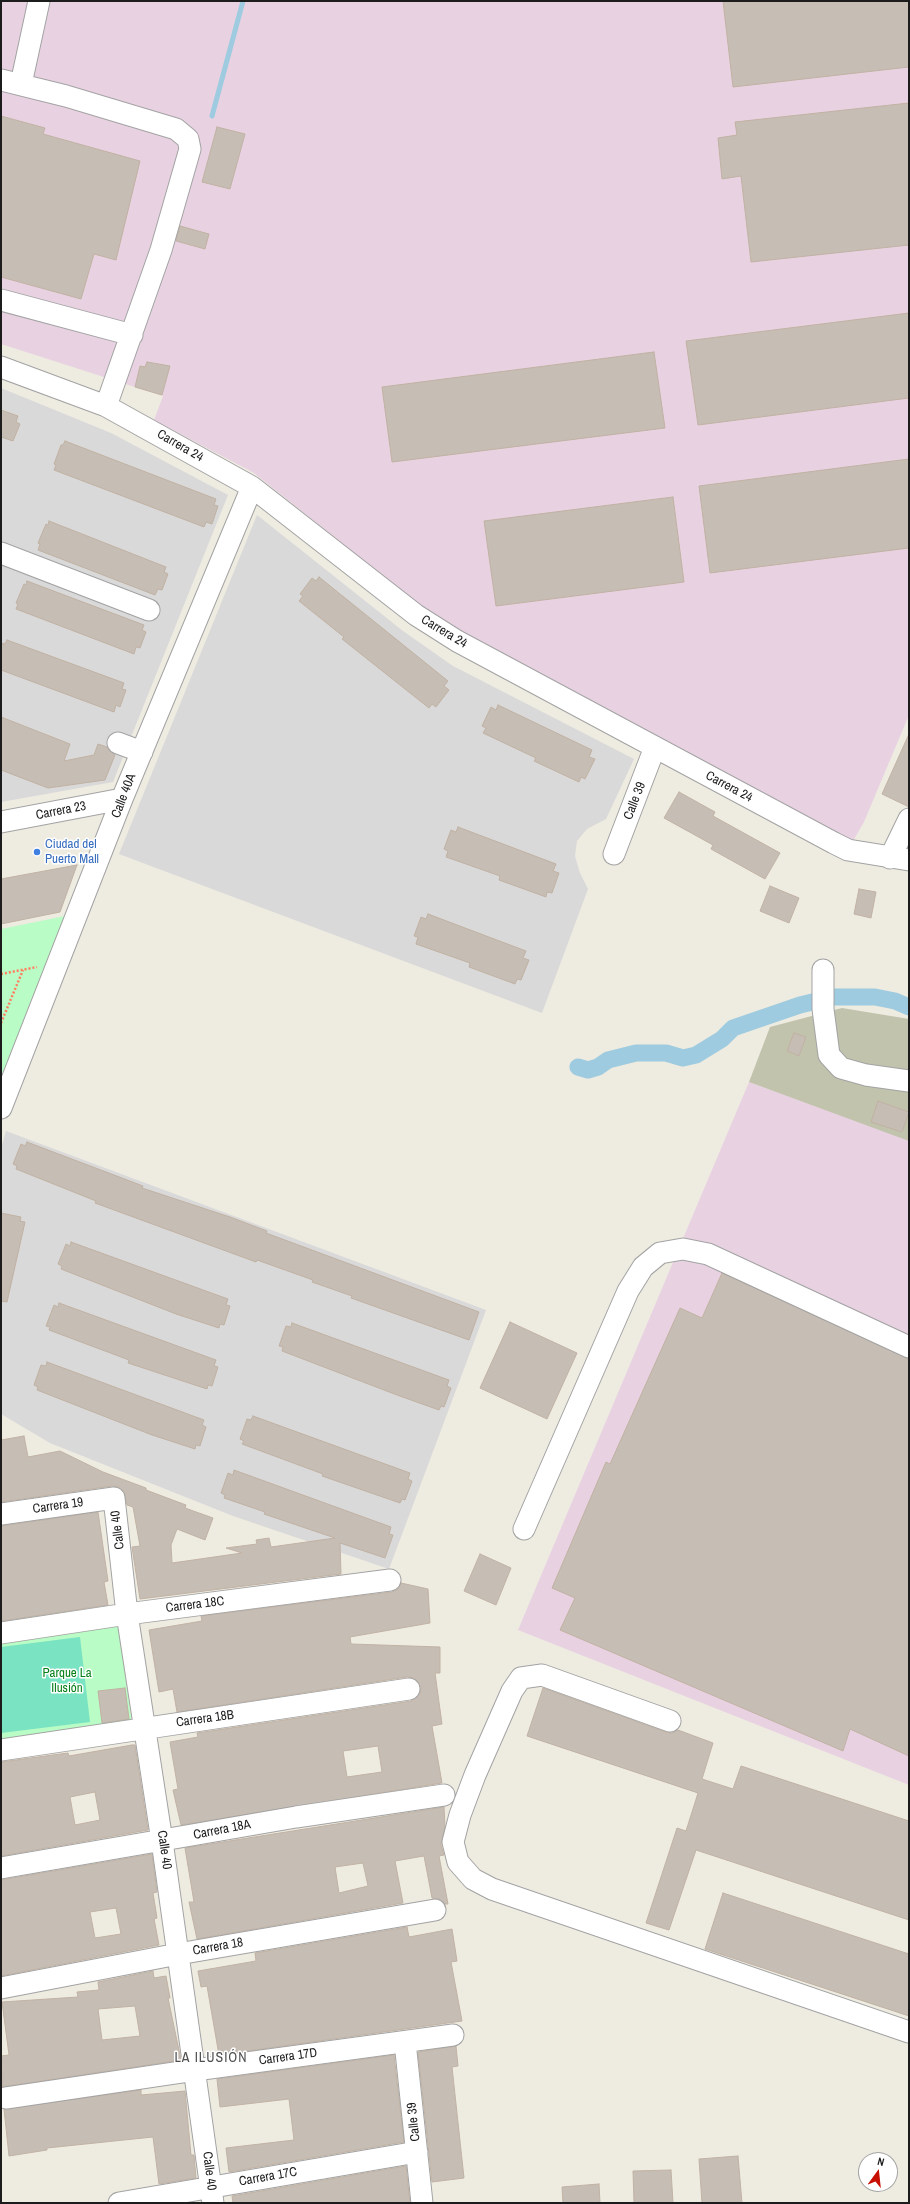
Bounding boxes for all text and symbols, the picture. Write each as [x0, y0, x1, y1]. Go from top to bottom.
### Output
street label: Carrera 24 [154, 427, 206, 465]
street label: Carrera 24 [418, 612, 470, 652]
street label: Carrera 24 [703, 768, 755, 806]
street label: Calle 40A [108, 772, 140, 820]
street label: Calle 39 [621, 780, 649, 822]
street label: Carrera 23 [35, 798, 87, 824]
place label: Ciudad del Puerto Mall [45, 837, 99, 868]
marker: Ciudad del Puerto Mall [32, 847, 42, 857]
street label: Carrera 19 [32, 1495, 84, 1517]
street label: Calle 40 [108, 1510, 128, 1550]
street label: Carrera 18C [165, 1594, 225, 1616]
park label: Parque La Ilusión [42, 1666, 92, 1697]
street label: Carrera 18B [175, 1707, 235, 1731]
street label: Carrera 18A [192, 1817, 252, 1843]
street label: Calle 40 [154, 1830, 174, 1870]
street label: Carrera 18 [192, 1935, 244, 1959]
street label: Carrera 17D [258, 2045, 318, 2069]
district label: LA ILUSIÓN [174, 2050, 248, 2066]
street label: Calle 39 [404, 2102, 424, 2142]
street label: Calle 40 [199, 2151, 219, 2191]
north arrow [858, 2152, 898, 2192]
text: N [876, 2154, 886, 2169]
street label: Carrera 17C [238, 2164, 298, 2190]

